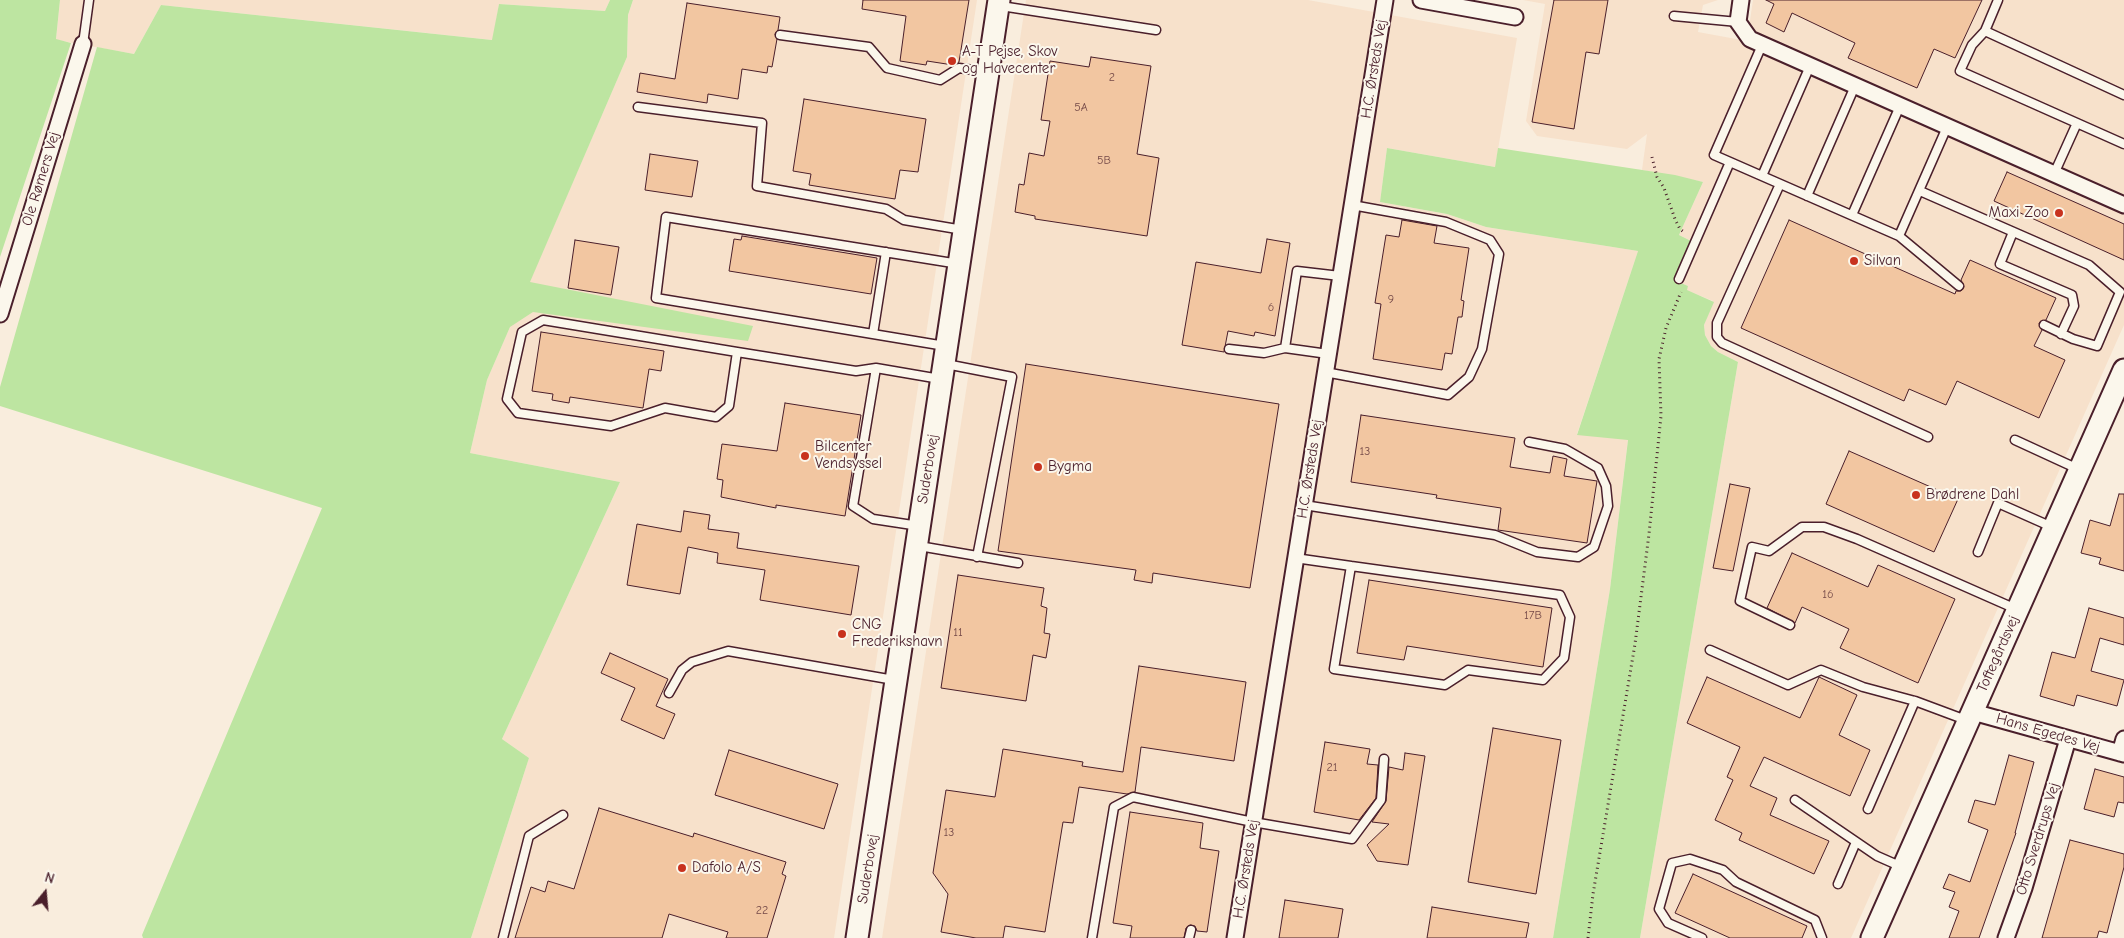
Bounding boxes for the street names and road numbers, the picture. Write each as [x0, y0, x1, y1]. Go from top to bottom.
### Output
street label: H.C. Ørsteds Vej [1357, 18, 1391, 120]
street label: Ole Rømers Vej [18, 130, 64, 228]
street label: H.C. Ørsteds Vej [1293, 418, 1327, 520]
street label: Suderbovej [914, 433, 942, 505]
street label: Toftegårdsvej [1973, 613, 2023, 695]
street label: Hans Egedes Vej [1994, 710, 2102, 756]
street label: Otto Sverdrups Vej [2012, 780, 2064, 898]
street label: H.C. Ørsteds Vej [1229, 818, 1263, 920]
street label: Suderbovej [854, 833, 882, 905]

